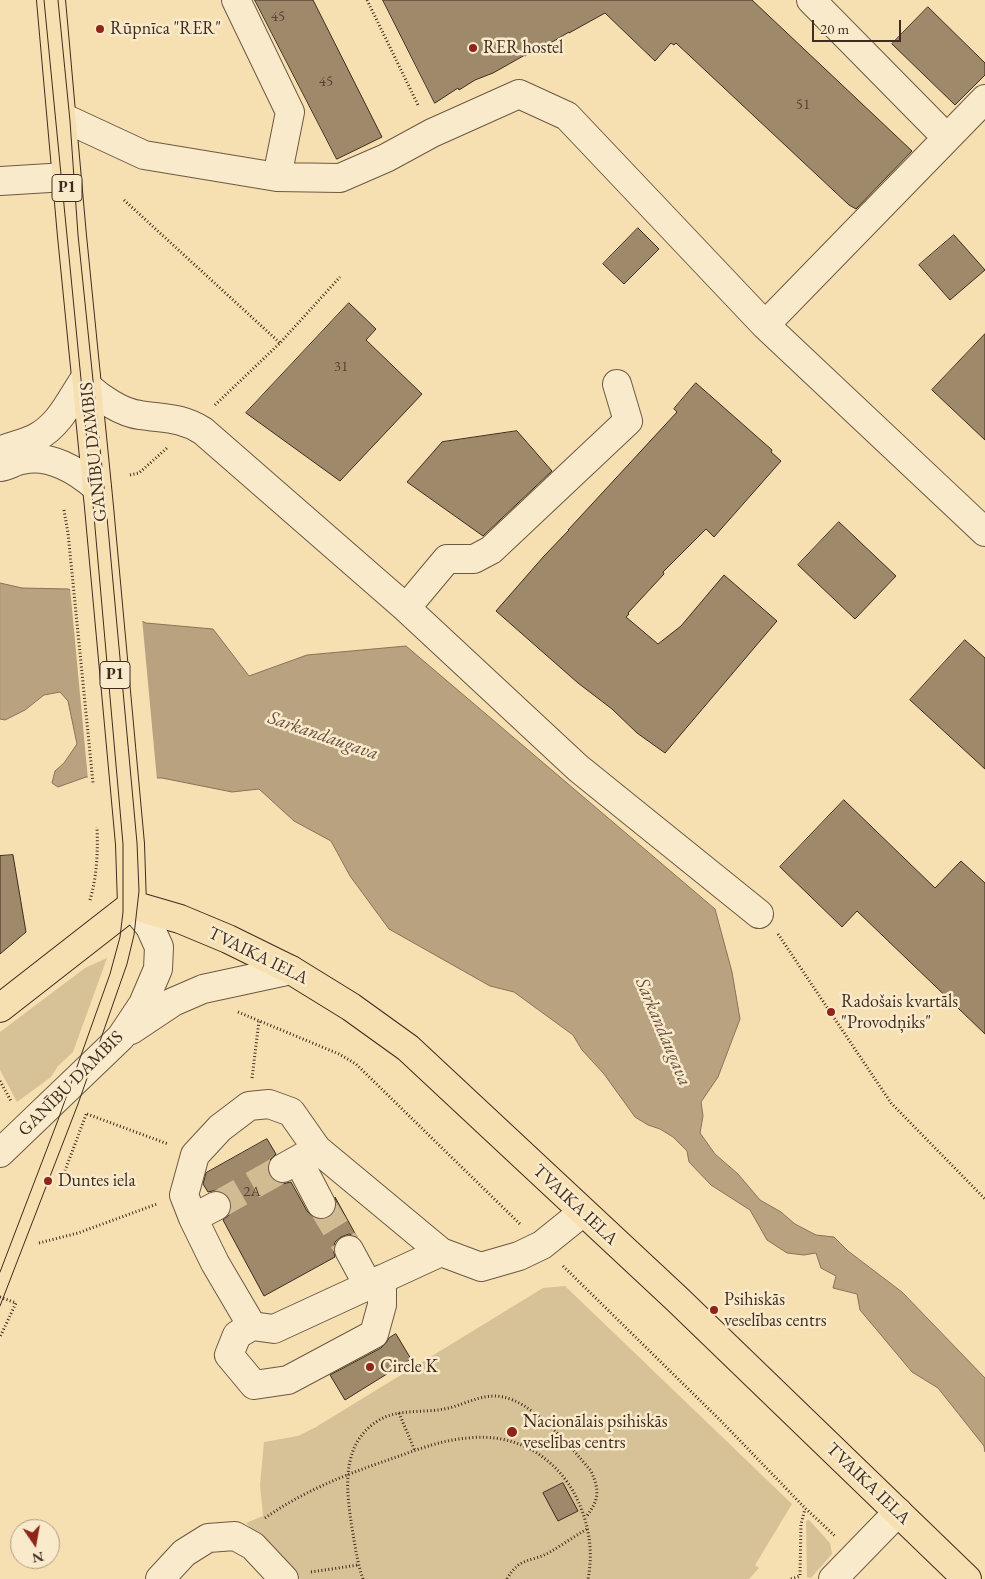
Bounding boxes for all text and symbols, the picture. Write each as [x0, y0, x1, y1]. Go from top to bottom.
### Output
house number: 45 [271, 8, 285, 26]
scale bar [815, 10, 904, 42]
place label: Rūpnīca "RER" [110, 18, 221, 40]
text: 20 m [820, 19, 849, 38]
marker: Rūpnīca "RER" [94, 23, 106, 35]
place label: RER hostel [483, 37, 563, 59]
marker: RER hostel [467, 42, 479, 54]
house number: 45 [319, 73, 333, 91]
house number: 51 [796, 96, 810, 114]
road number: P1 [52, 174, 82, 202]
house number: 31 [334, 358, 348, 376]
street label: GANĪBU DAMBIS [76, 381, 112, 523]
road number: P1 [100, 662, 130, 688]
water label: Sarkandaugava [265, 706, 381, 766]
street label: TVAIKA IELA [204, 922, 312, 990]
water label: Sarkandaugava [630, 975, 696, 1089]
place label: Radošais kvartāls "Provodņiks" [841, 991, 958, 1034]
marker: Radošais kvartāls "Provodņiks" [825, 1006, 837, 1018]
street label: GANĪBU DAMBIS [14, 1027, 128, 1141]
street label: TVAIKA IELA [528, 1160, 622, 1250]
place label: Duntes iela [58, 1170, 136, 1192]
marker: Duntes iela [42, 1175, 54, 1187]
house number: 2A [243, 1183, 261, 1201]
place label: Psihiskās veselības centrs [724, 1289, 826, 1332]
marker: Psihiskās veselības centrs [708, 1304, 720, 1316]
place label: Circle K [380, 1356, 438, 1378]
marker: Circle K [364, 1361, 376, 1373]
place label: Nacionālais psihiskās veselības centrs [523, 1411, 668, 1454]
marker: Nacionālais psihiskās veselības centrs [505, 1425, 519, 1439]
street label: TVAIKA IELA [821, 1438, 915, 1530]
north arrow [10, 1519, 60, 1569]
text: N [31, 1548, 45, 1568]

